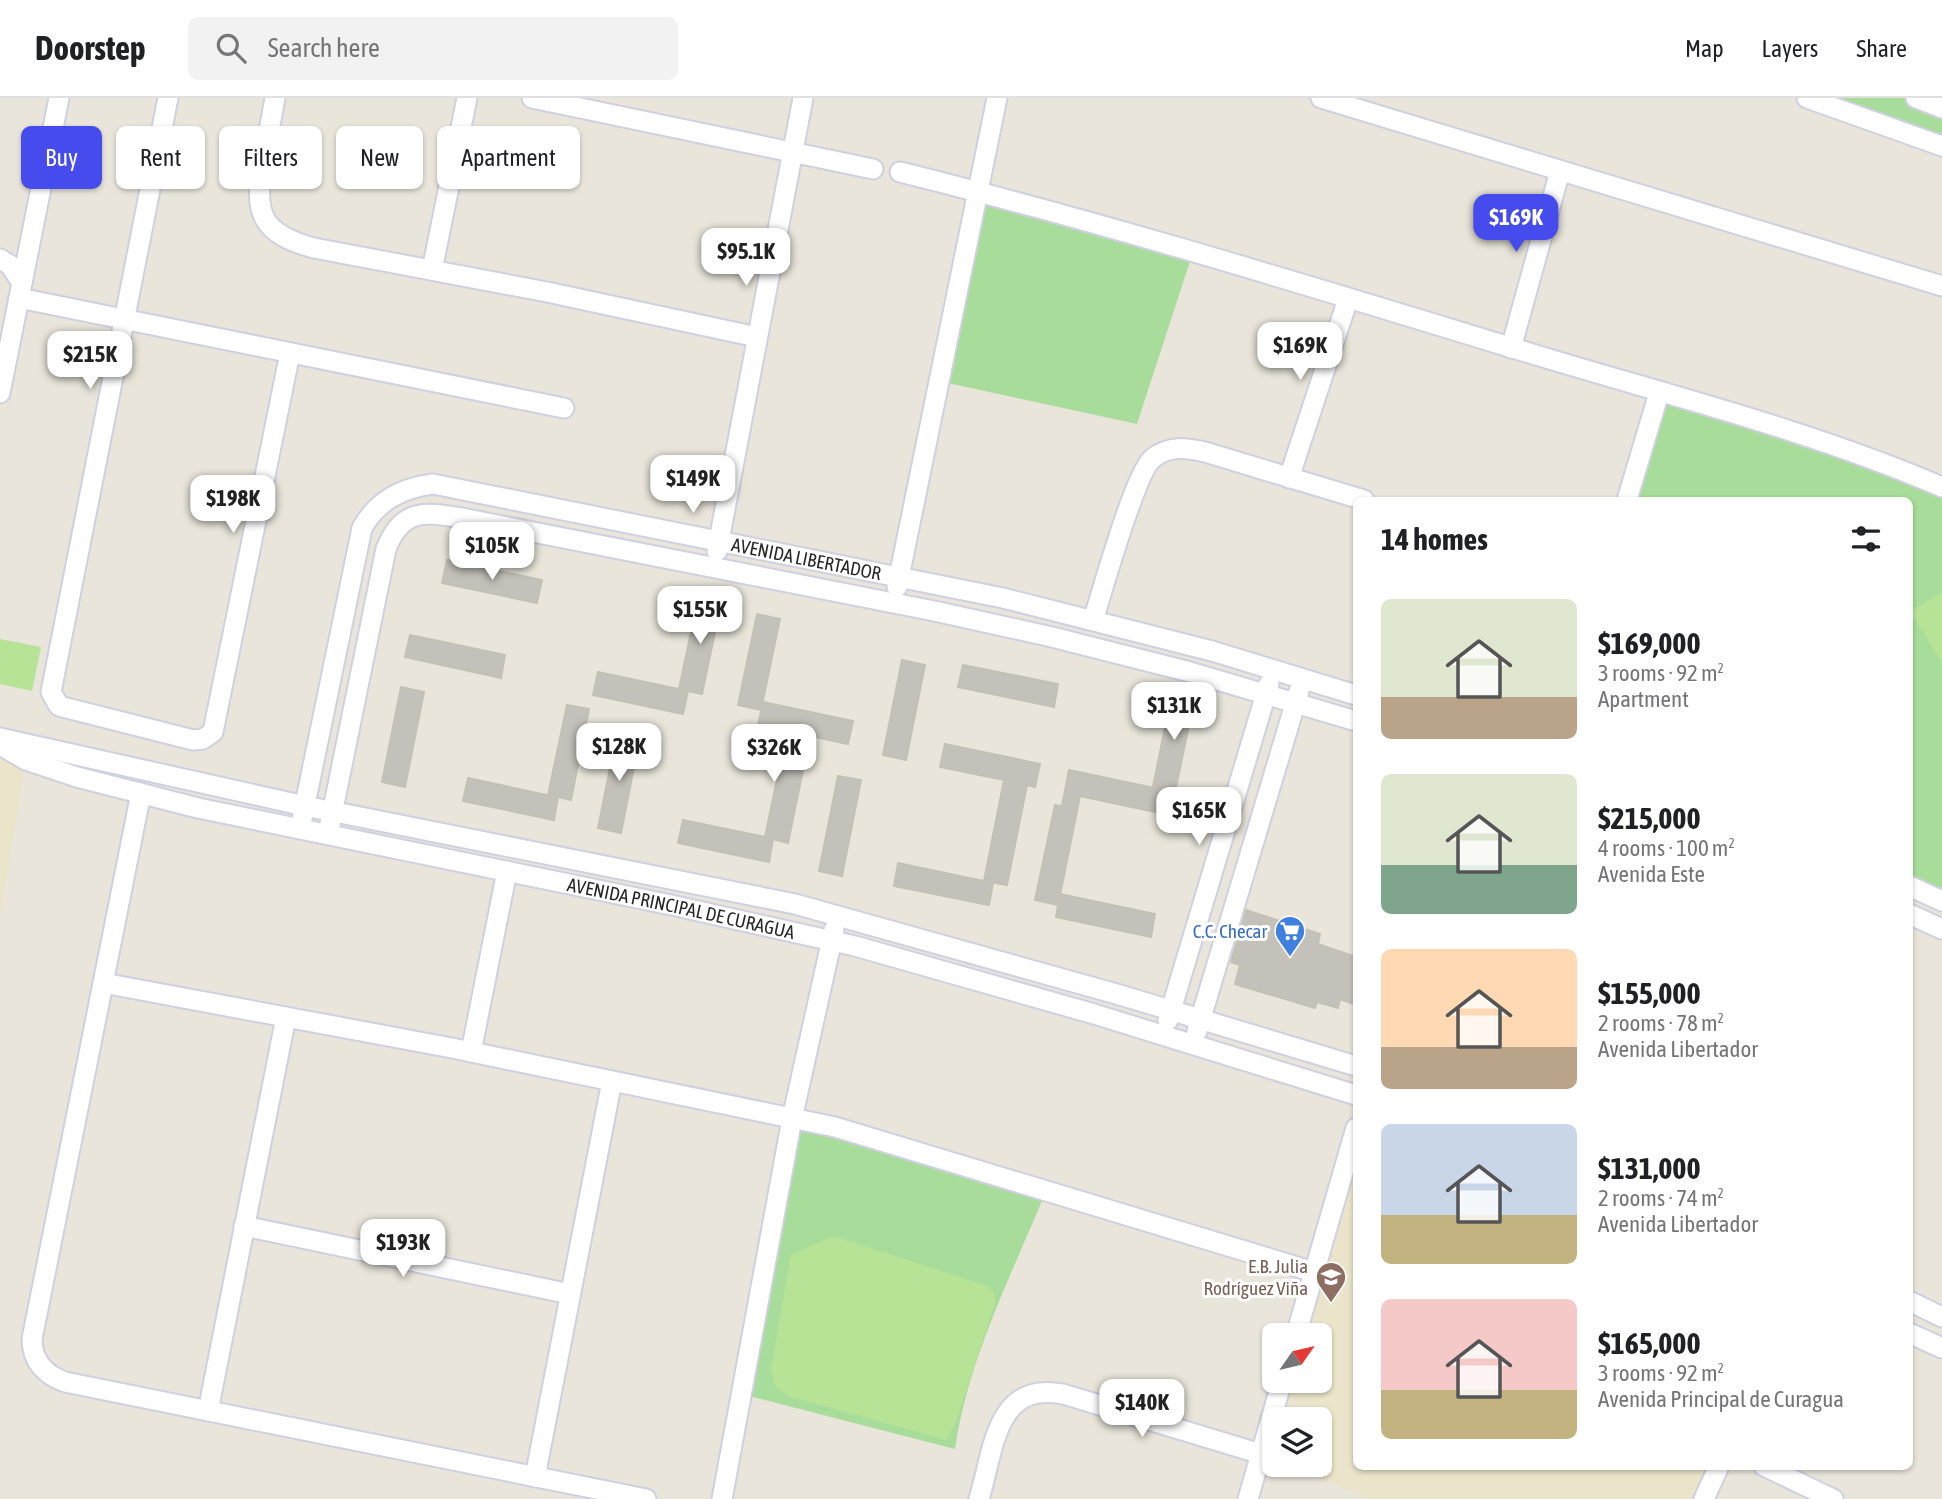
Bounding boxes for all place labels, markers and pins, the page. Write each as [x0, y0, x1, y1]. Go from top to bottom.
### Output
pin: $169K [1467, 194, 1565, 254]
pin: $95.1K [689, 228, 803, 288]
pin: $169K [1251, 322, 1349, 382]
pin: $215K [41, 331, 139, 391]
pin: $149K [644, 456, 742, 515]
pin: $198K [184, 476, 282, 535]
pin: $105K [443, 522, 541, 582]
pin: $155K [651, 587, 749, 646]
pin: $131K [1125, 682, 1223, 742]
pin: $128K [570, 724, 668, 783]
pin: $326K [725, 724, 823, 784]
pin: $165K [1150, 788, 1248, 847]
supermarket icon: C.C. Checar [1273, 914, 1307, 958]
place label: C.C. Checar [1193, 920, 1267, 942]
pin: $193K [354, 1220, 452, 1279]
place label: E.B. Julia Rodríguez Viña [1203, 1255, 1308, 1299]
school or university icon: E.B. Julia Rodríguez Viña [1314, 1260, 1348, 1304]
pin: $140K [1093, 1380, 1191, 1439]

